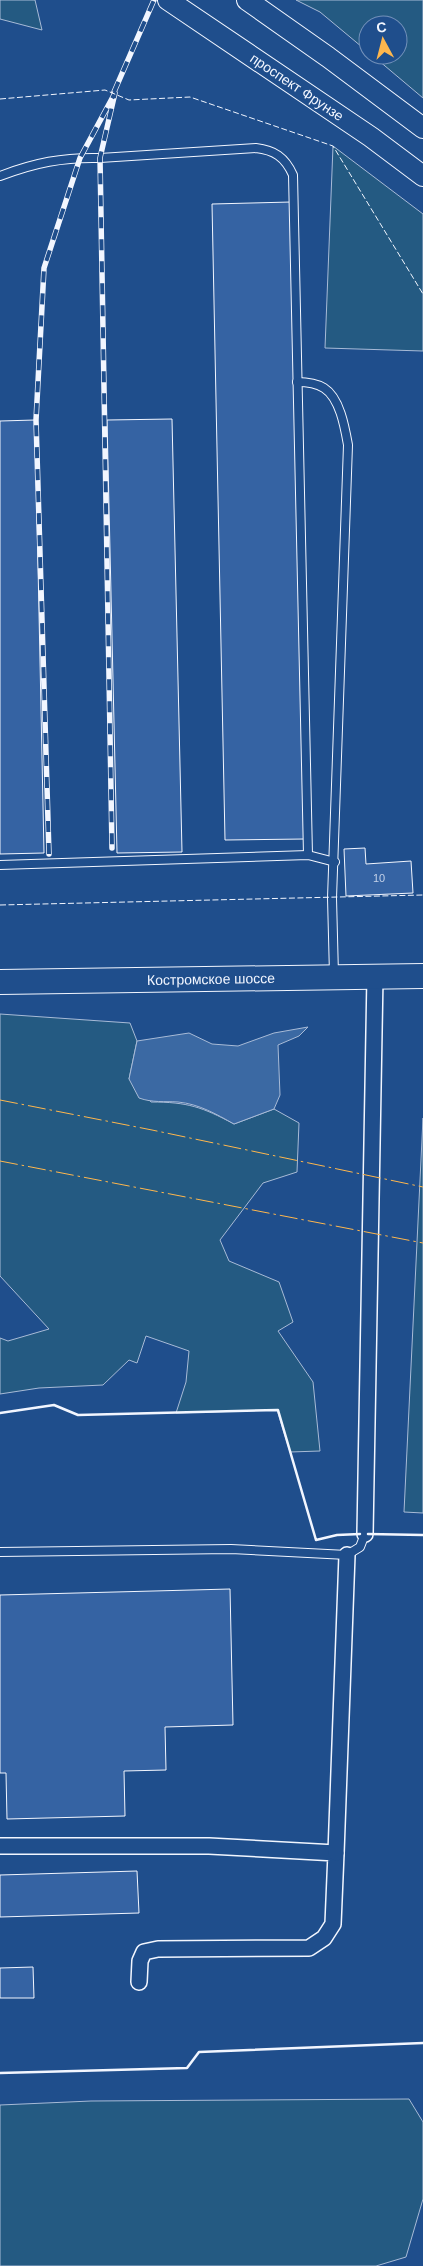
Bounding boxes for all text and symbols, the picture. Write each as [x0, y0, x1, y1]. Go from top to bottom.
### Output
north arrow [358, 15, 408, 65]
text: С [375, 19, 387, 36]
street label: проспект Фрунзе [247, 50, 347, 124]
house number: 10 [373, 872, 385, 884]
street label: Костромское шоссе [147, 970, 275, 988]

